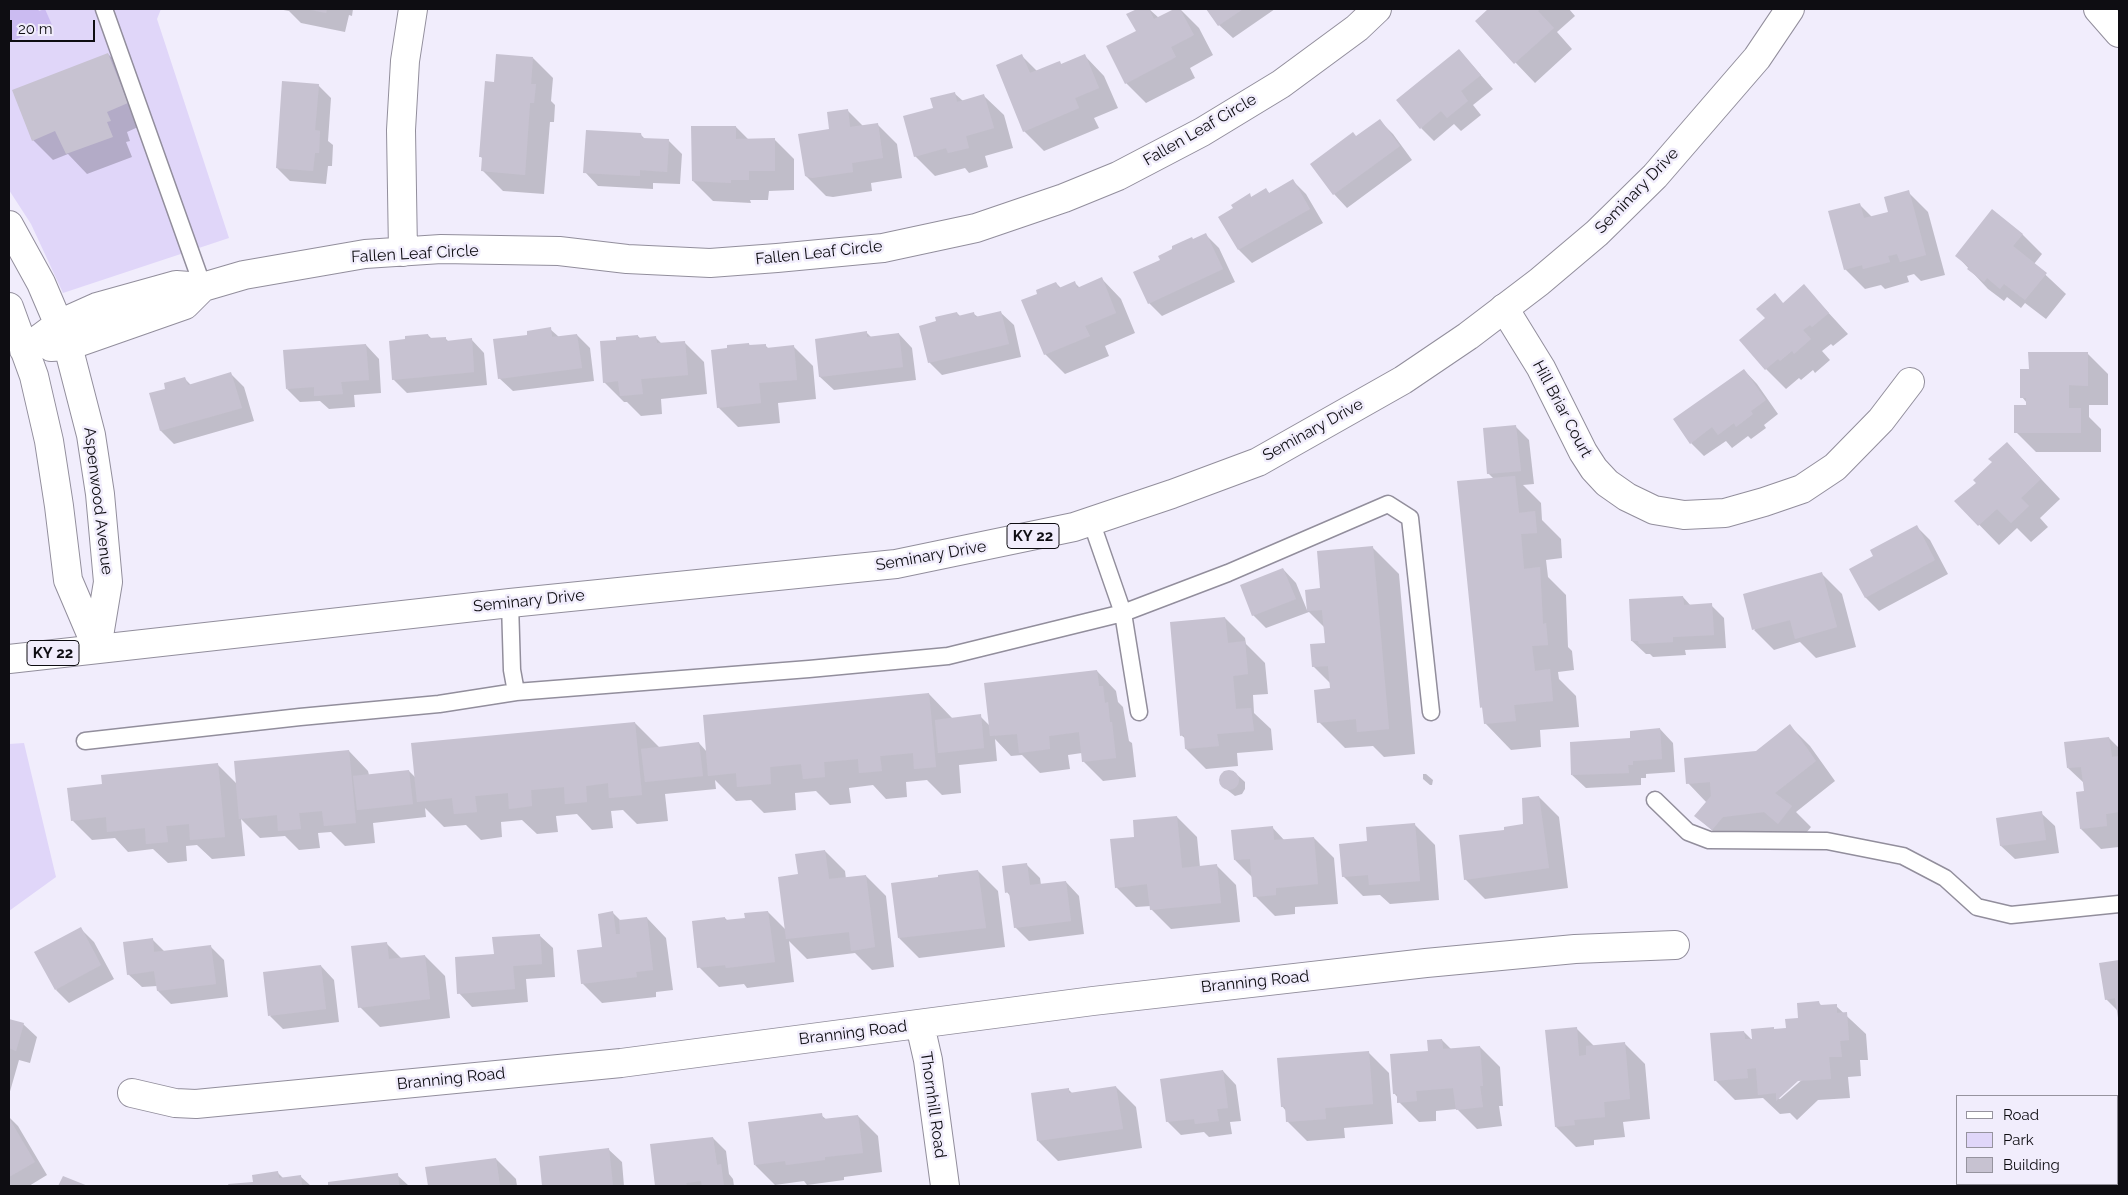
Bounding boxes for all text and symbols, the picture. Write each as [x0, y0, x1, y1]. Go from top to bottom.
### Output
scale bar [12, 10, 98, 42]
text: 20 m [18, 20, 53, 38]
street label: Fallen Leaf Circle [1140, 90, 1260, 170]
street label: Seminary Drive [1591, 144, 1683, 238]
street label: Fallen Leaf Circle [755, 237, 883, 269]
street label: Fallen Leaf Circle [351, 241, 479, 267]
street label: Hill Briar Court [1528, 357, 1596, 461]
street label: Seminary Drive [1259, 394, 1367, 466]
street label: Aspenwood Avenue [79, 426, 117, 576]
road number: KY 22 [1007, 524, 1059, 548]
street label: Seminary Drive [874, 537, 988, 575]
street label: Seminary Drive [472, 586, 586, 616]
road number: KY 22 [27, 640, 79, 666]
street label: Branning Road [1200, 967, 1310, 997]
street label: Branning Road [798, 1017, 908, 1049]
street label: Thornhill Road [916, 1050, 950, 1160]
street label: Branning Road [396, 1064, 506, 1094]
legend [1956, 1095, 2118, 1185]
text: Road [2003, 1106, 2039, 1124]
text: Park [2003, 1131, 2034, 1149]
text: Building [2003, 1156, 2060, 1174]

